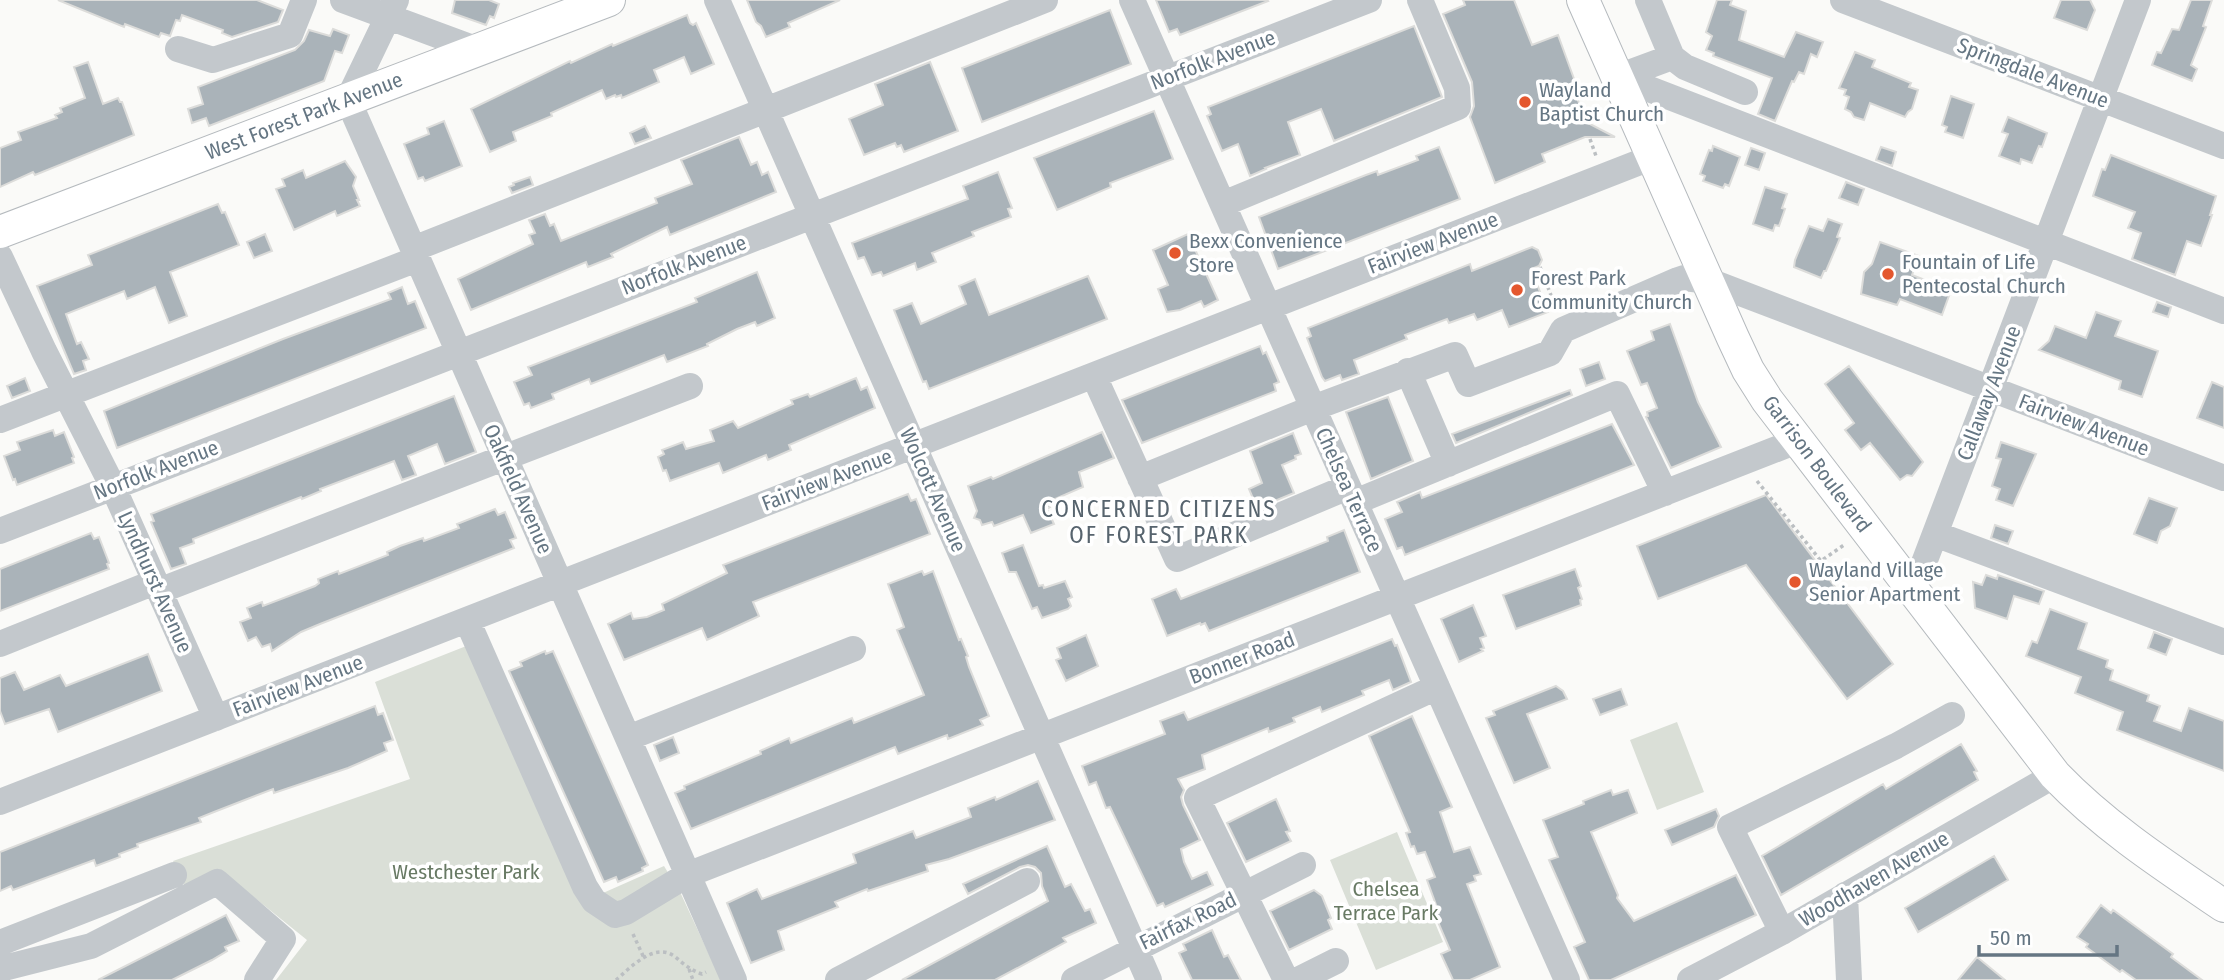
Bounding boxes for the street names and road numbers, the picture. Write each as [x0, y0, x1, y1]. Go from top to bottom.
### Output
street label: Norfolk Avenue [1147, 24, 1279, 96]
street label: Springdale Avenue [1954, 32, 2112, 114]
street label: West Forest Park Avenue [202, 66, 406, 166]
street label: Fairview Avenue [1364, 206, 1502, 280]
street label: Norfolk Avenue [618, 229, 750, 301]
street label: Callaway Avenue [1951, 322, 2027, 464]
street label: Fairview Avenue [2015, 388, 2153, 462]
street label: Garrison Boulevard [1757, 390, 1877, 538]
street label: Oakfield Avenue [478, 420, 558, 558]
street label: Chelsea Terrace [1310, 423, 1388, 557]
street label: Wolcott Avenue [894, 424, 972, 556]
street label: Norfolk Avenue [90, 434, 222, 506]
street label: Fairview Avenue [758, 443, 896, 517]
street label: Lyndhurst Avenue [112, 507, 198, 657]
street label: Bonner Road [1186, 626, 1298, 690]
street label: Fairview Avenue [229, 649, 367, 723]
street label: Woodhaven Avenue [1794, 826, 1954, 932]
street label: Fairfax Road [1135, 886, 1241, 956]

